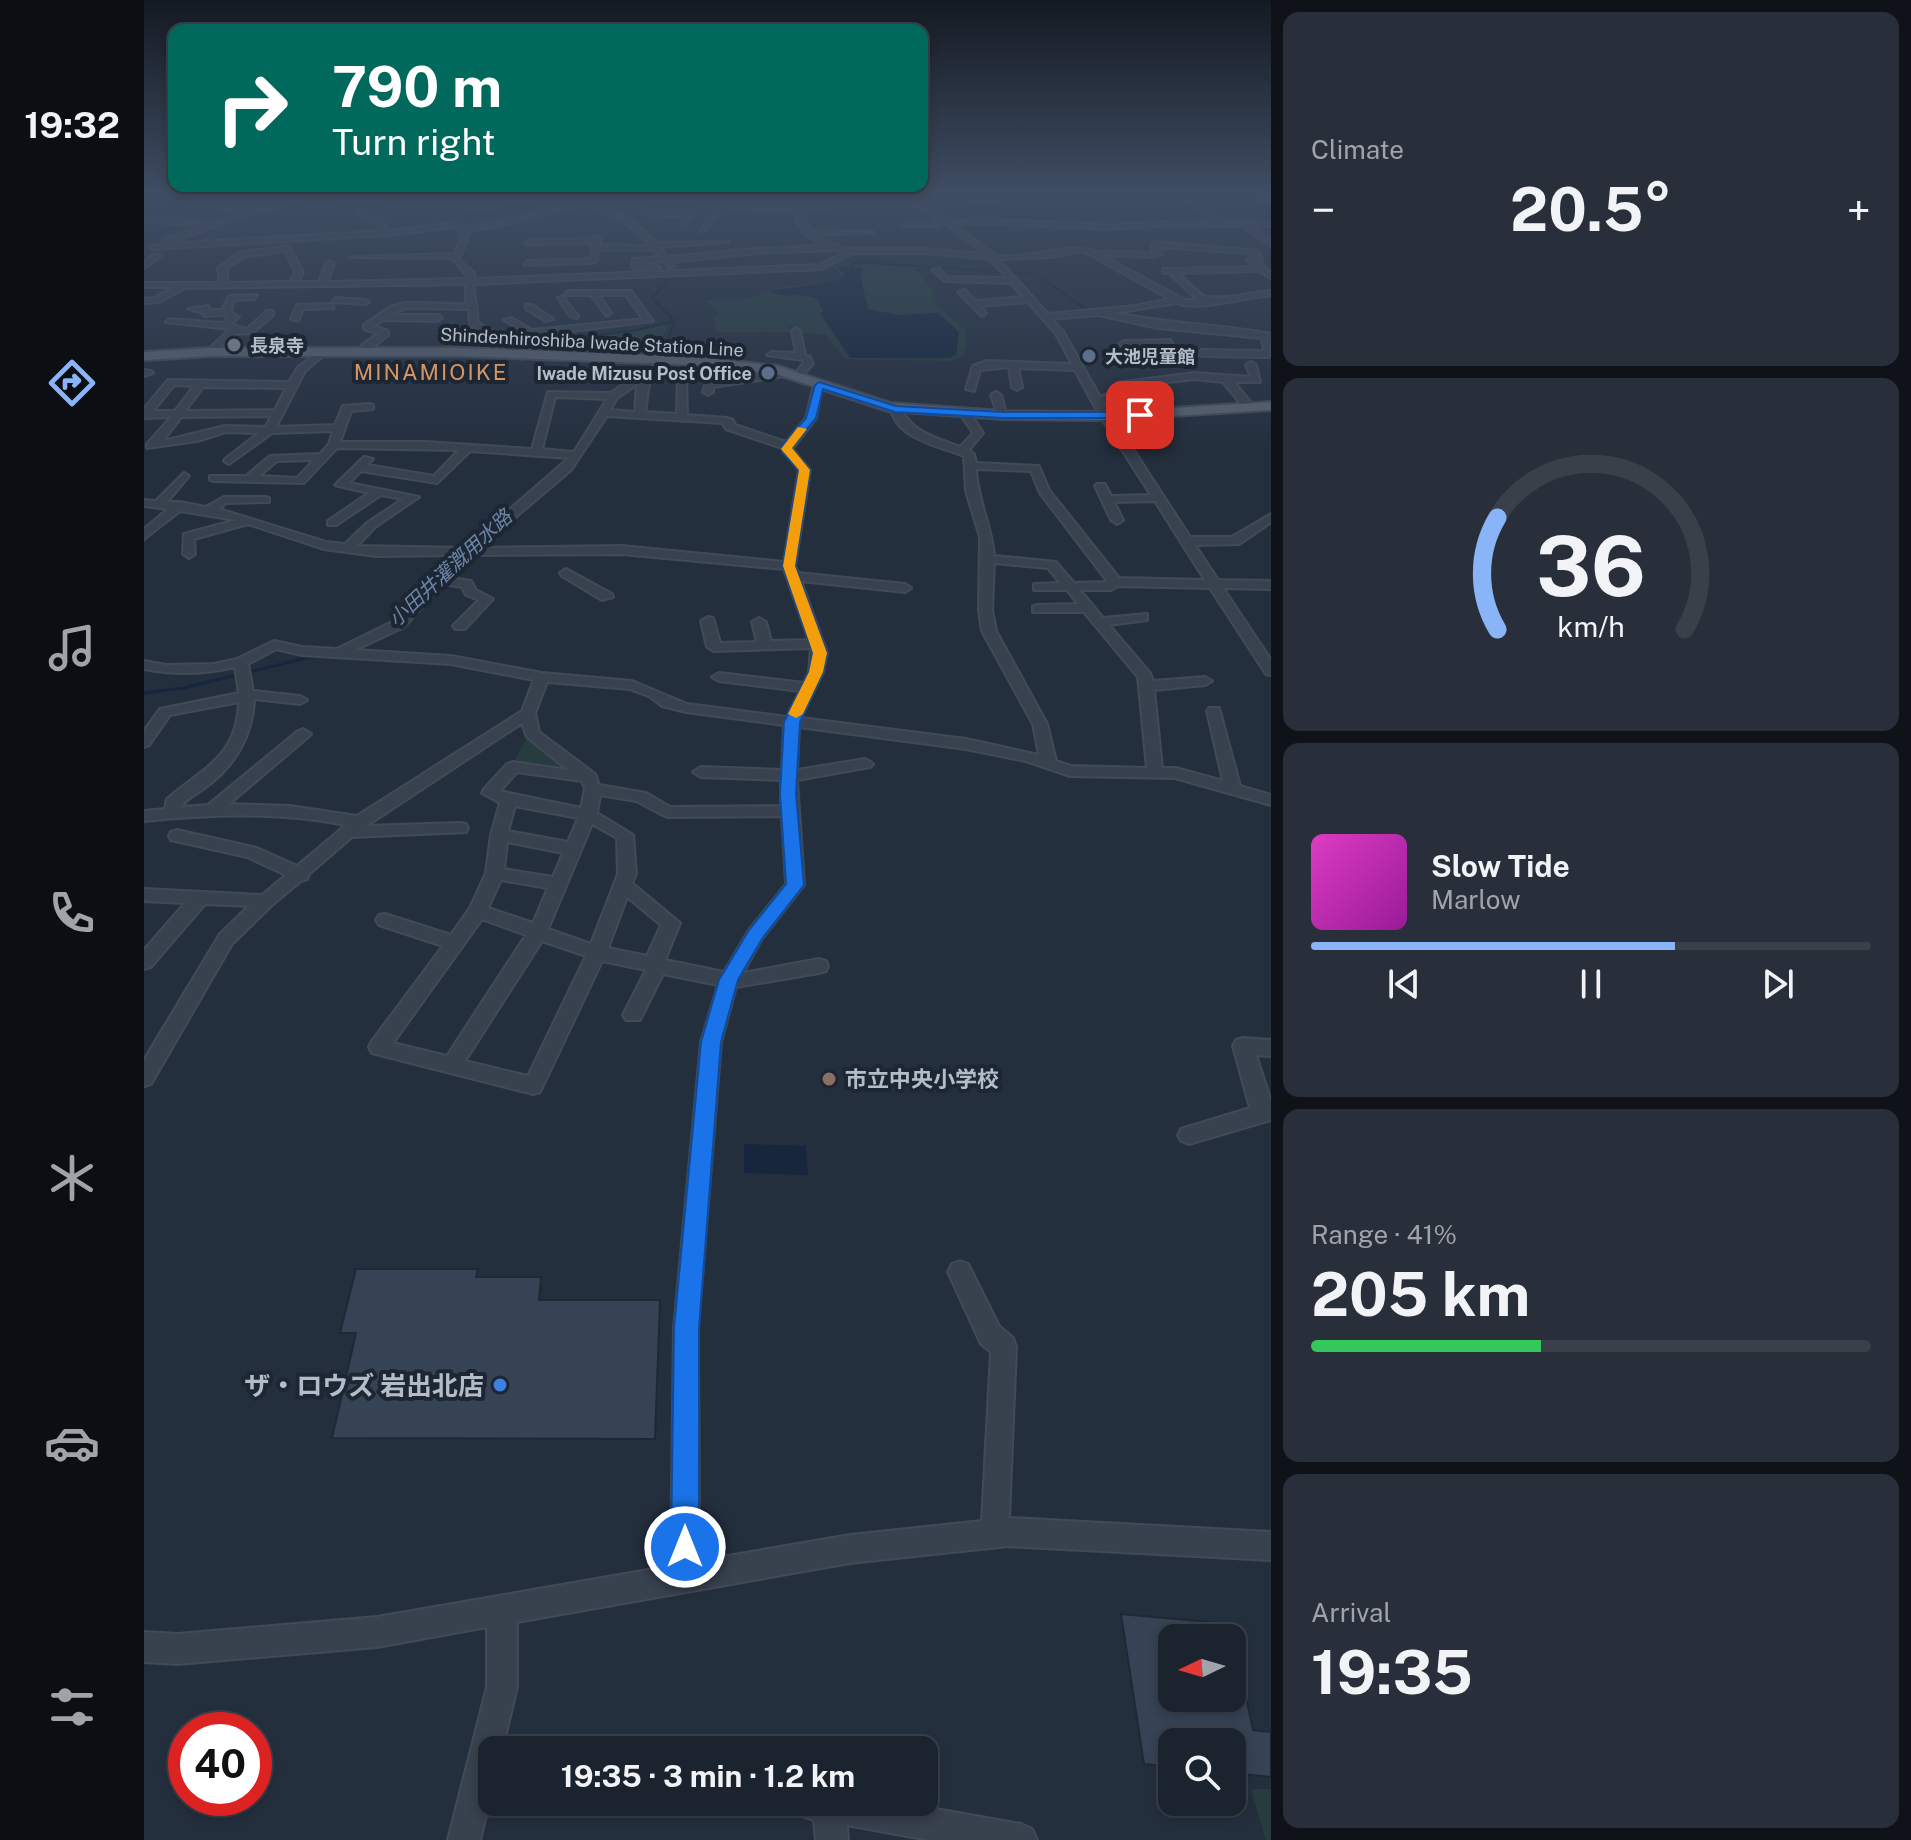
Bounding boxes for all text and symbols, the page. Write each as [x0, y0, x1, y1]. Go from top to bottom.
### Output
text: 790 m [332, 54, 502, 120]
icon: right [200, 56, 304, 160]
text: 19:32 [24, 104, 120, 146]
text: Turn right [332, 121, 495, 163]
text: Climate [1311, 134, 1404, 165]
text: 20.5° [1510, 174, 1672, 245]
text: − [1311, 184, 1335, 236]
text: + [1847, 184, 1871, 236]
street label: Shindenhiroshiba Iwade Station Line [440, 324, 744, 360]
place label: 長泉寺 [250, 335, 304, 356]
marker: 長泉寺 [225, 336, 243, 354]
place label: 大池児童館 [1105, 346, 1195, 367]
marker: 大池児童館 [1080, 347, 1098, 365]
icon: directions [44, 355, 100, 411]
district label: MINAMIOIKE [354, 359, 508, 385]
place label: Iwade Mizusu Post Office [536, 363, 752, 384]
marker: Iwade Mizusu Post Office [759, 364, 777, 382]
pin [1106, 381, 1174, 449]
icon: arrive [1118, 393, 1162, 437]
water label: 小田井灌漑用水路 [383, 503, 518, 631]
text: 36 [1536, 517, 1646, 615]
text: km/h [1557, 611, 1625, 644]
icon: music [44, 620, 100, 676]
text: Slow Tide [1431, 848, 1570, 884]
text: Marlow [1431, 884, 1521, 915]
icon: phone [44, 885, 100, 941]
icon: previous [1382, 962, 1426, 1006]
icon: pause [1569, 962, 1613, 1006]
icon: next [1756, 962, 1800, 1006]
place label: 市立中央小学校 [845, 1066, 999, 1092]
marker: 市立中央小学校 [820, 1070, 838, 1088]
icon: climate [44, 1150, 100, 1206]
text: Range · 41% [1311, 1219, 1457, 1250]
text: 205 km [1311, 1259, 1530, 1330]
place label: ザ・ロウズ 岩出北店 [244, 1370, 484, 1401]
marker: ザ・ロウズ 岩出北店 [491, 1376, 509, 1394]
icon: car [44, 1415, 100, 1471]
position arrow [643, 1505, 727, 1589]
text: Arrival [1311, 1597, 1391, 1628]
north arrow [1158, 1624, 1246, 1712]
map controls [1158, 1624, 1246, 1816]
text: 19:35 [1311, 1637, 1473, 1708]
icon: filters [44, 1679, 100, 1735]
speed limit sign: 40 [168, 1712, 272, 1816]
button: search [1158, 1728, 1246, 1816]
text: 19:35 · 3 min · 1.2 km [561, 1758, 855, 1794]

